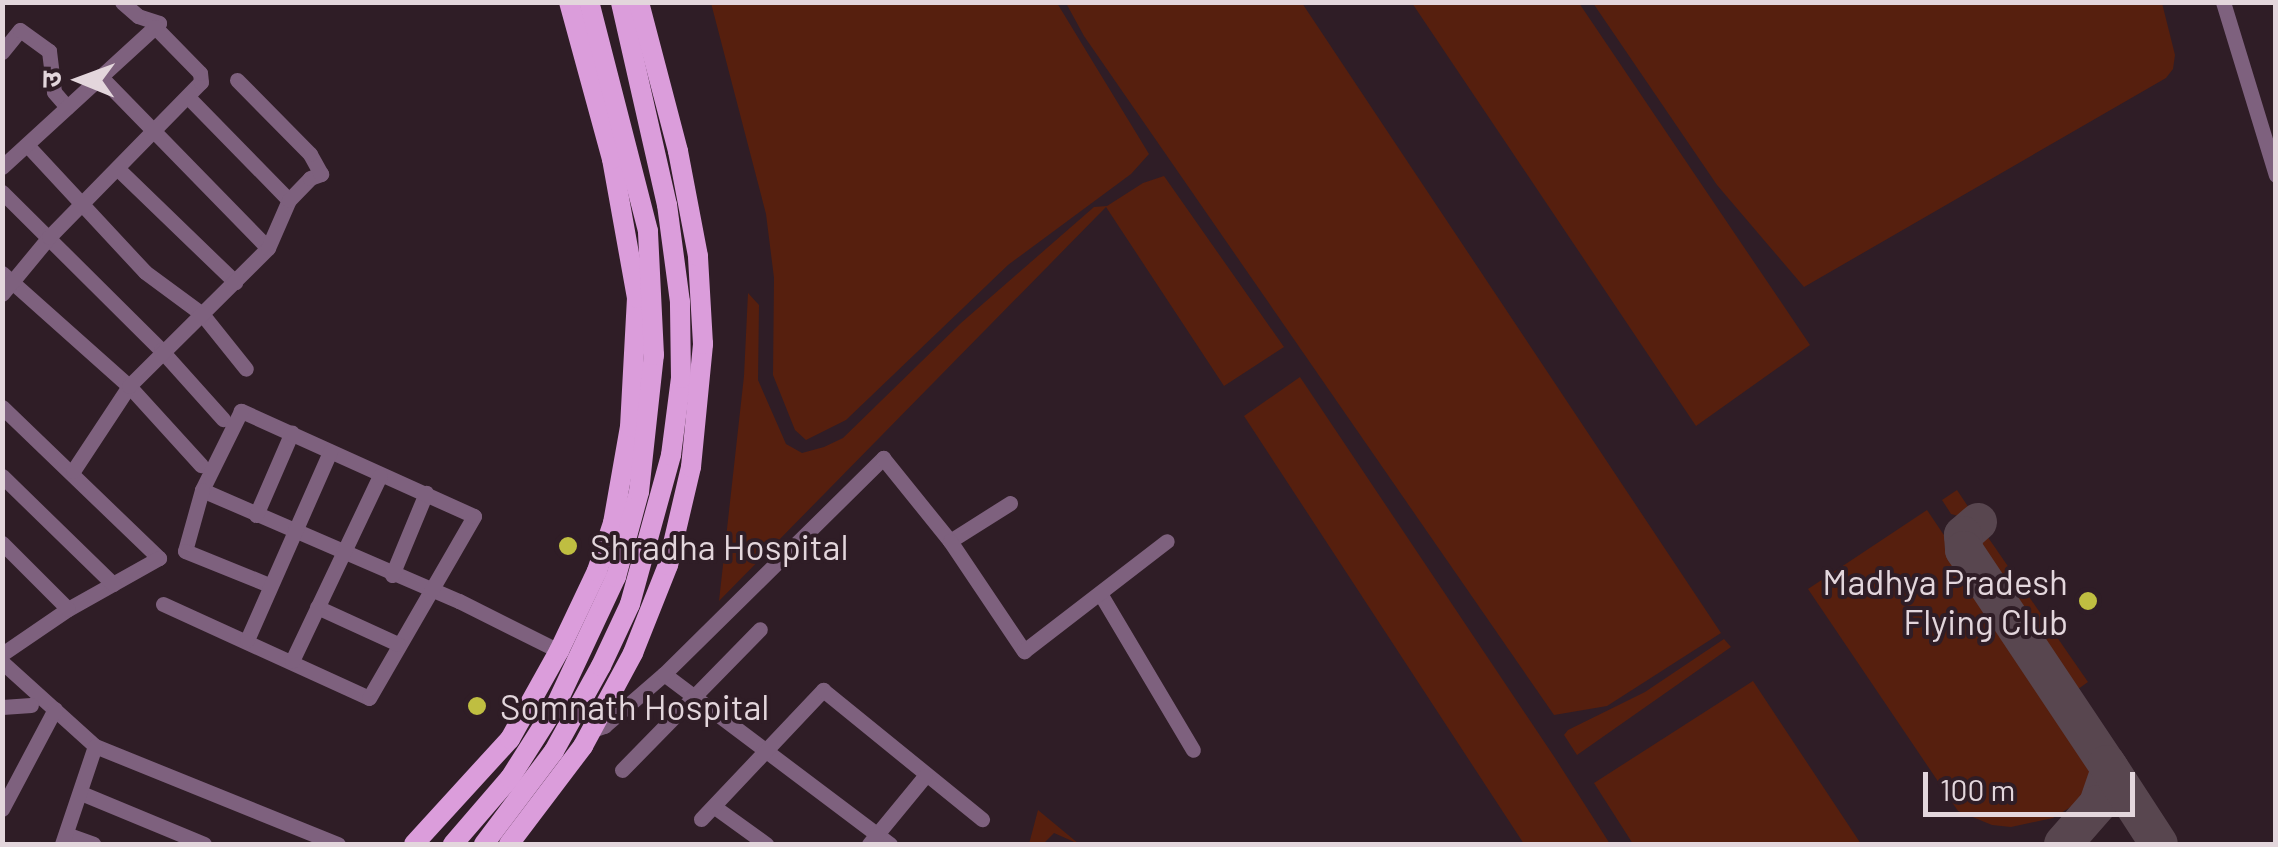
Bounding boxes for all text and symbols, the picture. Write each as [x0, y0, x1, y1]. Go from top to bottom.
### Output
north arrow [30, 30, 130, 130]
text: उ [33, 71, 67, 88]
place label: Shradha Hospital [590, 525, 848, 567]
marker: Shradha Hospital [555, 533, 581, 559]
place label: Madhya Pradesh Flying Club [1822, 560, 2068, 642]
marker: Madhya Pradesh Flying Club [2077, 590, 2099, 612]
place label: Somnath Hospital [500, 685, 769, 727]
marker: Somnath Hospital [464, 693, 490, 719]
scale bar [1928, 752, 2140, 814]
text: 100 m [1940, 771, 2015, 807]

